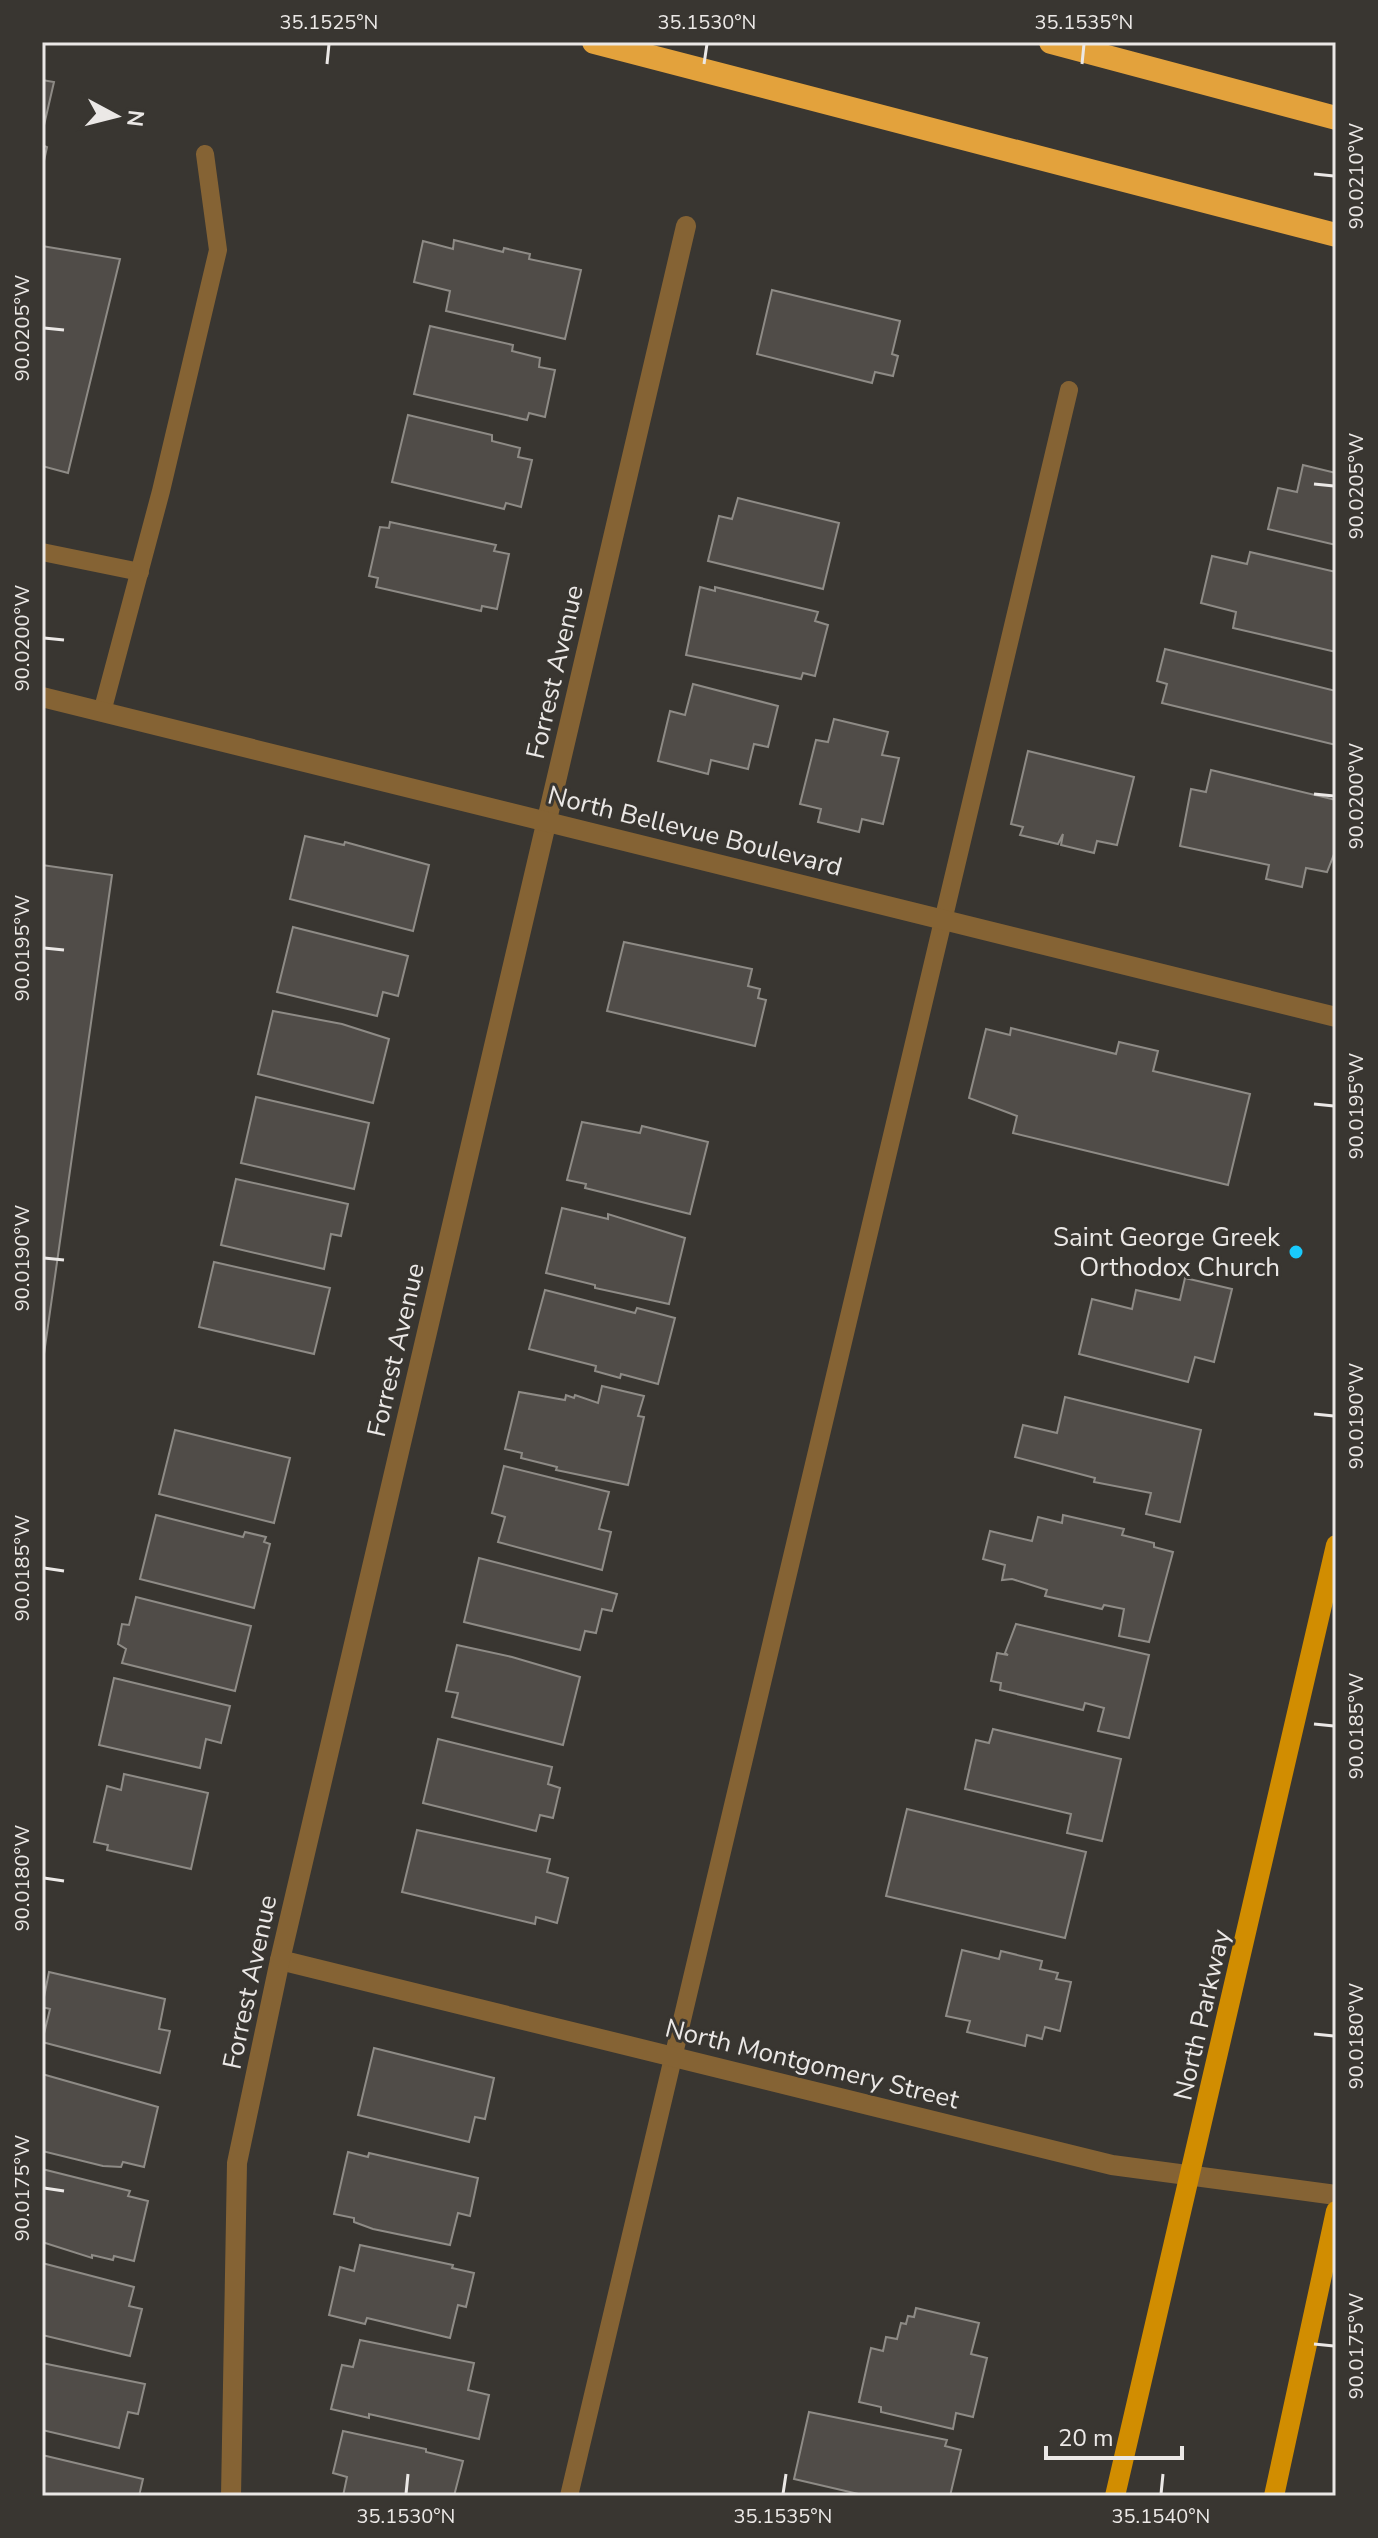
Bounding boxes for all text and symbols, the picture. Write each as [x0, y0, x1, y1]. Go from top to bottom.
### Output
text: 35.1525°N [280, 9, 378, 36]
text: 35.1530°N [658, 9, 756, 36]
text: 35.1535°N [1035, 9, 1133, 36]
north arrow [76, 76, 156, 156]
text: N [119, 108, 151, 128]
text: 90.0210°W [1343, 123, 1370, 229]
text: 90.0205°W [9, 275, 36, 381]
text: 90.0205°W [1343, 433, 1370, 539]
street label: Forrest Avenue [518, 582, 592, 762]
text: 90.0200°W [9, 585, 36, 691]
text: 90.0200°W [1343, 743, 1370, 849]
street label: North Bellevue Boulevard [544, 777, 846, 885]
text: 90.0195°W [9, 895, 36, 1001]
text: 90.0195°W [1343, 1053, 1370, 1159]
text: 90.0190°W [9, 1205, 36, 1311]
place label: Saint George Greek Orthodox Church [1053, 1220, 1281, 1285]
marker: Saint George Greek Orthodox Church [1287, 1243, 1305, 1261]
street label: Forrest Avenue [359, 1260, 433, 1440]
text: 90.0190°W [1343, 1363, 1370, 1469]
text: 90.0185°W [9, 1515, 36, 1621]
text: 90.0185°W [1343, 1673, 1370, 1779]
text: 90.0180°W [9, 1825, 36, 1931]
street label: Forrest Avenue [214, 1892, 286, 2072]
street label: North Parkway [1165, 1926, 1239, 2104]
text: 90.0180°W [1343, 1983, 1370, 2089]
street label: North Montgomery Street [661, 2011, 963, 2118]
text: 90.0175°W [9, 2135, 36, 2241]
text: 90.0175°W [1343, 2293, 1370, 2399]
scale bar [1046, 2410, 1182, 2460]
text: 20 m [1058, 2422, 1114, 2454]
text: 35.1530°N [357, 2503, 455, 2530]
text: 35.1535°N [734, 2503, 832, 2530]
text: 35.1540°N [1112, 2503, 1210, 2530]

